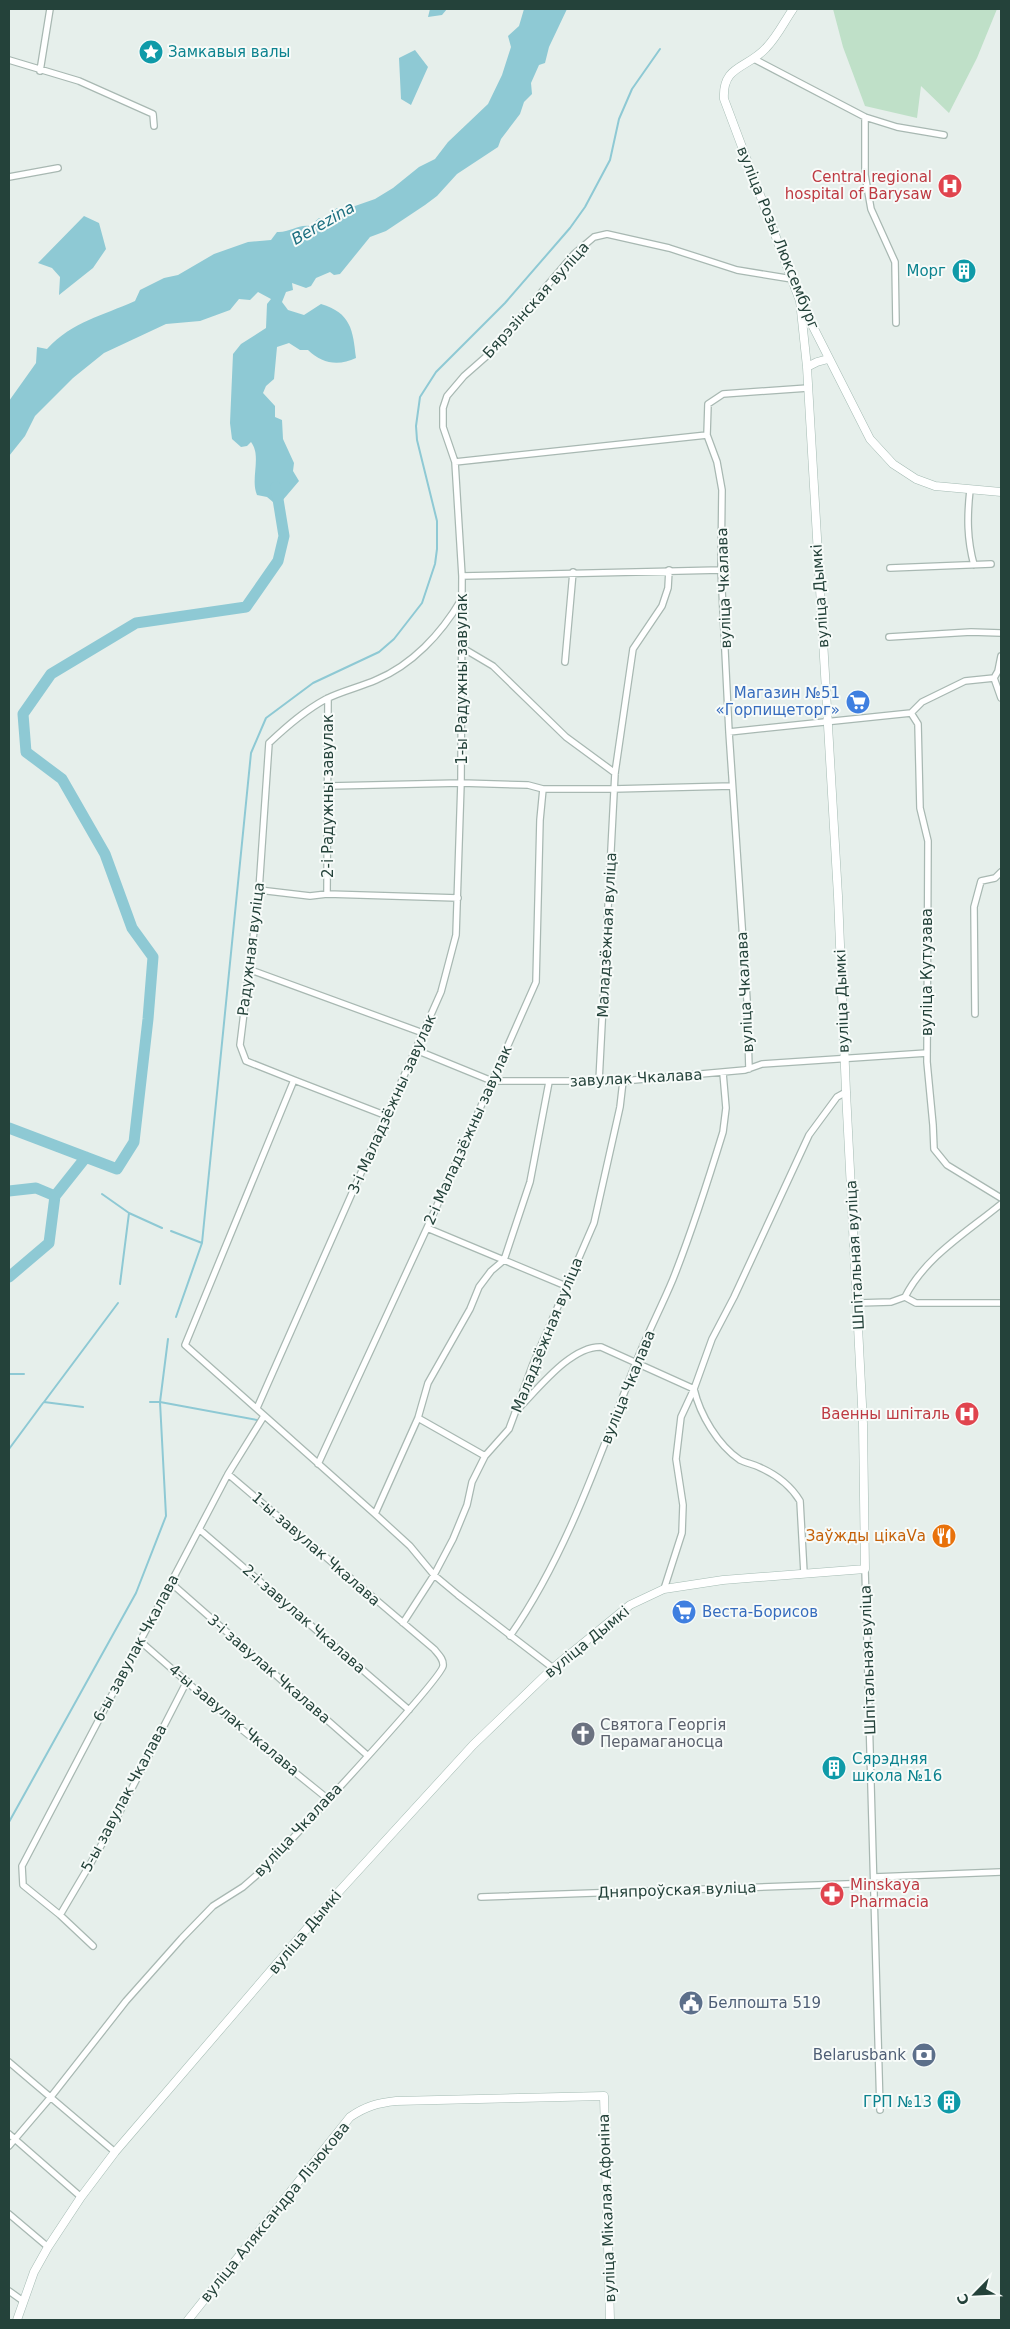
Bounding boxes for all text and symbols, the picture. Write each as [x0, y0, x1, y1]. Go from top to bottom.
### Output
place icon: Замкавыя валы [138, 39, 164, 65]
place label: Замкавыя валы [168, 43, 290, 61]
street label: вуліца Розы Люксембург [733, 144, 823, 332]
place label: Central regional hospital of Barysaw [785, 168, 932, 203]
hospital icon: Central regional hospital of Barysaw [937, 173, 963, 199]
water label: Berezina [288, 197, 358, 249]
street label: Бярэзінская вуліца [479, 238, 593, 362]
building icon: Морг [951, 258, 977, 284]
place label: Морг [906, 262, 946, 280]
street label: вуліца Чкалава [713, 527, 735, 649]
street label: вуліца Дымкі [807, 544, 833, 648]
street label: 1-ы Радужны завулак [453, 593, 471, 765]
place label: Магазин №51 «Горпищеторг» [716, 684, 840, 719]
supermarket icon: Магазин №51 «Горпищеторг» [845, 689, 871, 715]
street label: 2-і Радужны завулак [319, 714, 337, 878]
street label: Маладзёжная вуліца [594, 852, 620, 1018]
street label: Радужная вуліца [234, 881, 268, 1017]
street label: вуліца Кутузава [918, 908, 936, 1036]
street label: вуліца Чкалава [733, 931, 757, 1053]
street label: вуліца Дымкі [831, 949, 853, 1053]
street label: 3-і Маладзёжны завулак [344, 1011, 440, 1197]
street label: 2-і Маладзёжны завулак [420, 1042, 516, 1228]
street label: завулак Чкалава [569, 1066, 703, 1090]
street label: Шпітальная вуліца [842, 1180, 868, 1330]
street label: Маладзёжная вуліца [508, 1255, 586, 1415]
street label: вуліца Чкалава [597, 1328, 659, 1446]
hospital icon: Ваенны шпіталь [954, 1401, 980, 1427]
place label: Ваенны шпіталь [821, 1405, 950, 1423]
street label: 1-ы завулак Чкалава [248, 1488, 384, 1610]
restaurant icon: Заўжды цікаVа [931, 1523, 957, 1549]
place label: Заўжды цікаVа [806, 1527, 926, 1545]
street label: 2-і завулак Чкалава [239, 1561, 369, 1677]
street label: 6-ы завулак Чкалава [89, 1571, 183, 1725]
street label: Шпітальная вуліца [856, 1585, 880, 1735]
supermarket icon: Веста-Борисов [671, 1599, 697, 1625]
street label: вуліца Дымкі [541, 1602, 633, 1682]
place label: Веста-Борисов [702, 1603, 818, 1621]
street label: 3-і завулак Чкалава [204, 1611, 334, 1727]
street label: 4-ы завулак Чкалава [165, 1660, 303, 1780]
place label: Святога Георгія Перамаганосца [600, 1716, 726, 1751]
street label: 5-ы завулак Чкалава [77, 1721, 171, 1875]
church icon: Святога Георгія Перамаганосца [570, 1721, 596, 1747]
place label: Сярэдняя школа №16 [852, 1750, 942, 1785]
building icon: Сярэдняя школа №16 [821, 1755, 847, 1781]
street label: вуліца Чкалава [250, 1780, 346, 1880]
place label: Minskaya Pharmacia [850, 1876, 929, 1911]
street label: Дняпроўская вуліца [597, 1878, 757, 1902]
pharmacy icon: Minskaya Pharmacia [819, 1881, 845, 1907]
street label: вуліца Дымкі [265, 1886, 345, 1978]
public building icon: Белпошта 519 [678, 1990, 704, 2016]
place label: Белпошта 519 [708, 1994, 821, 2012]
bank icon: Belarusbank [911, 2042, 937, 2068]
place label: Belarusbank [813, 2046, 906, 2064]
building icon: ГРП №13 [936, 2089, 962, 2115]
place label: ГРП №13 [863, 2093, 932, 2111]
street label: вуліца Мікалая Афоніна [595, 2113, 619, 2303]
street label: вуліца Аляксандра Лізюкова [197, 2118, 353, 2306]
north arrow [950, 2269, 1000, 2319]
text: С [954, 2291, 973, 2307]

